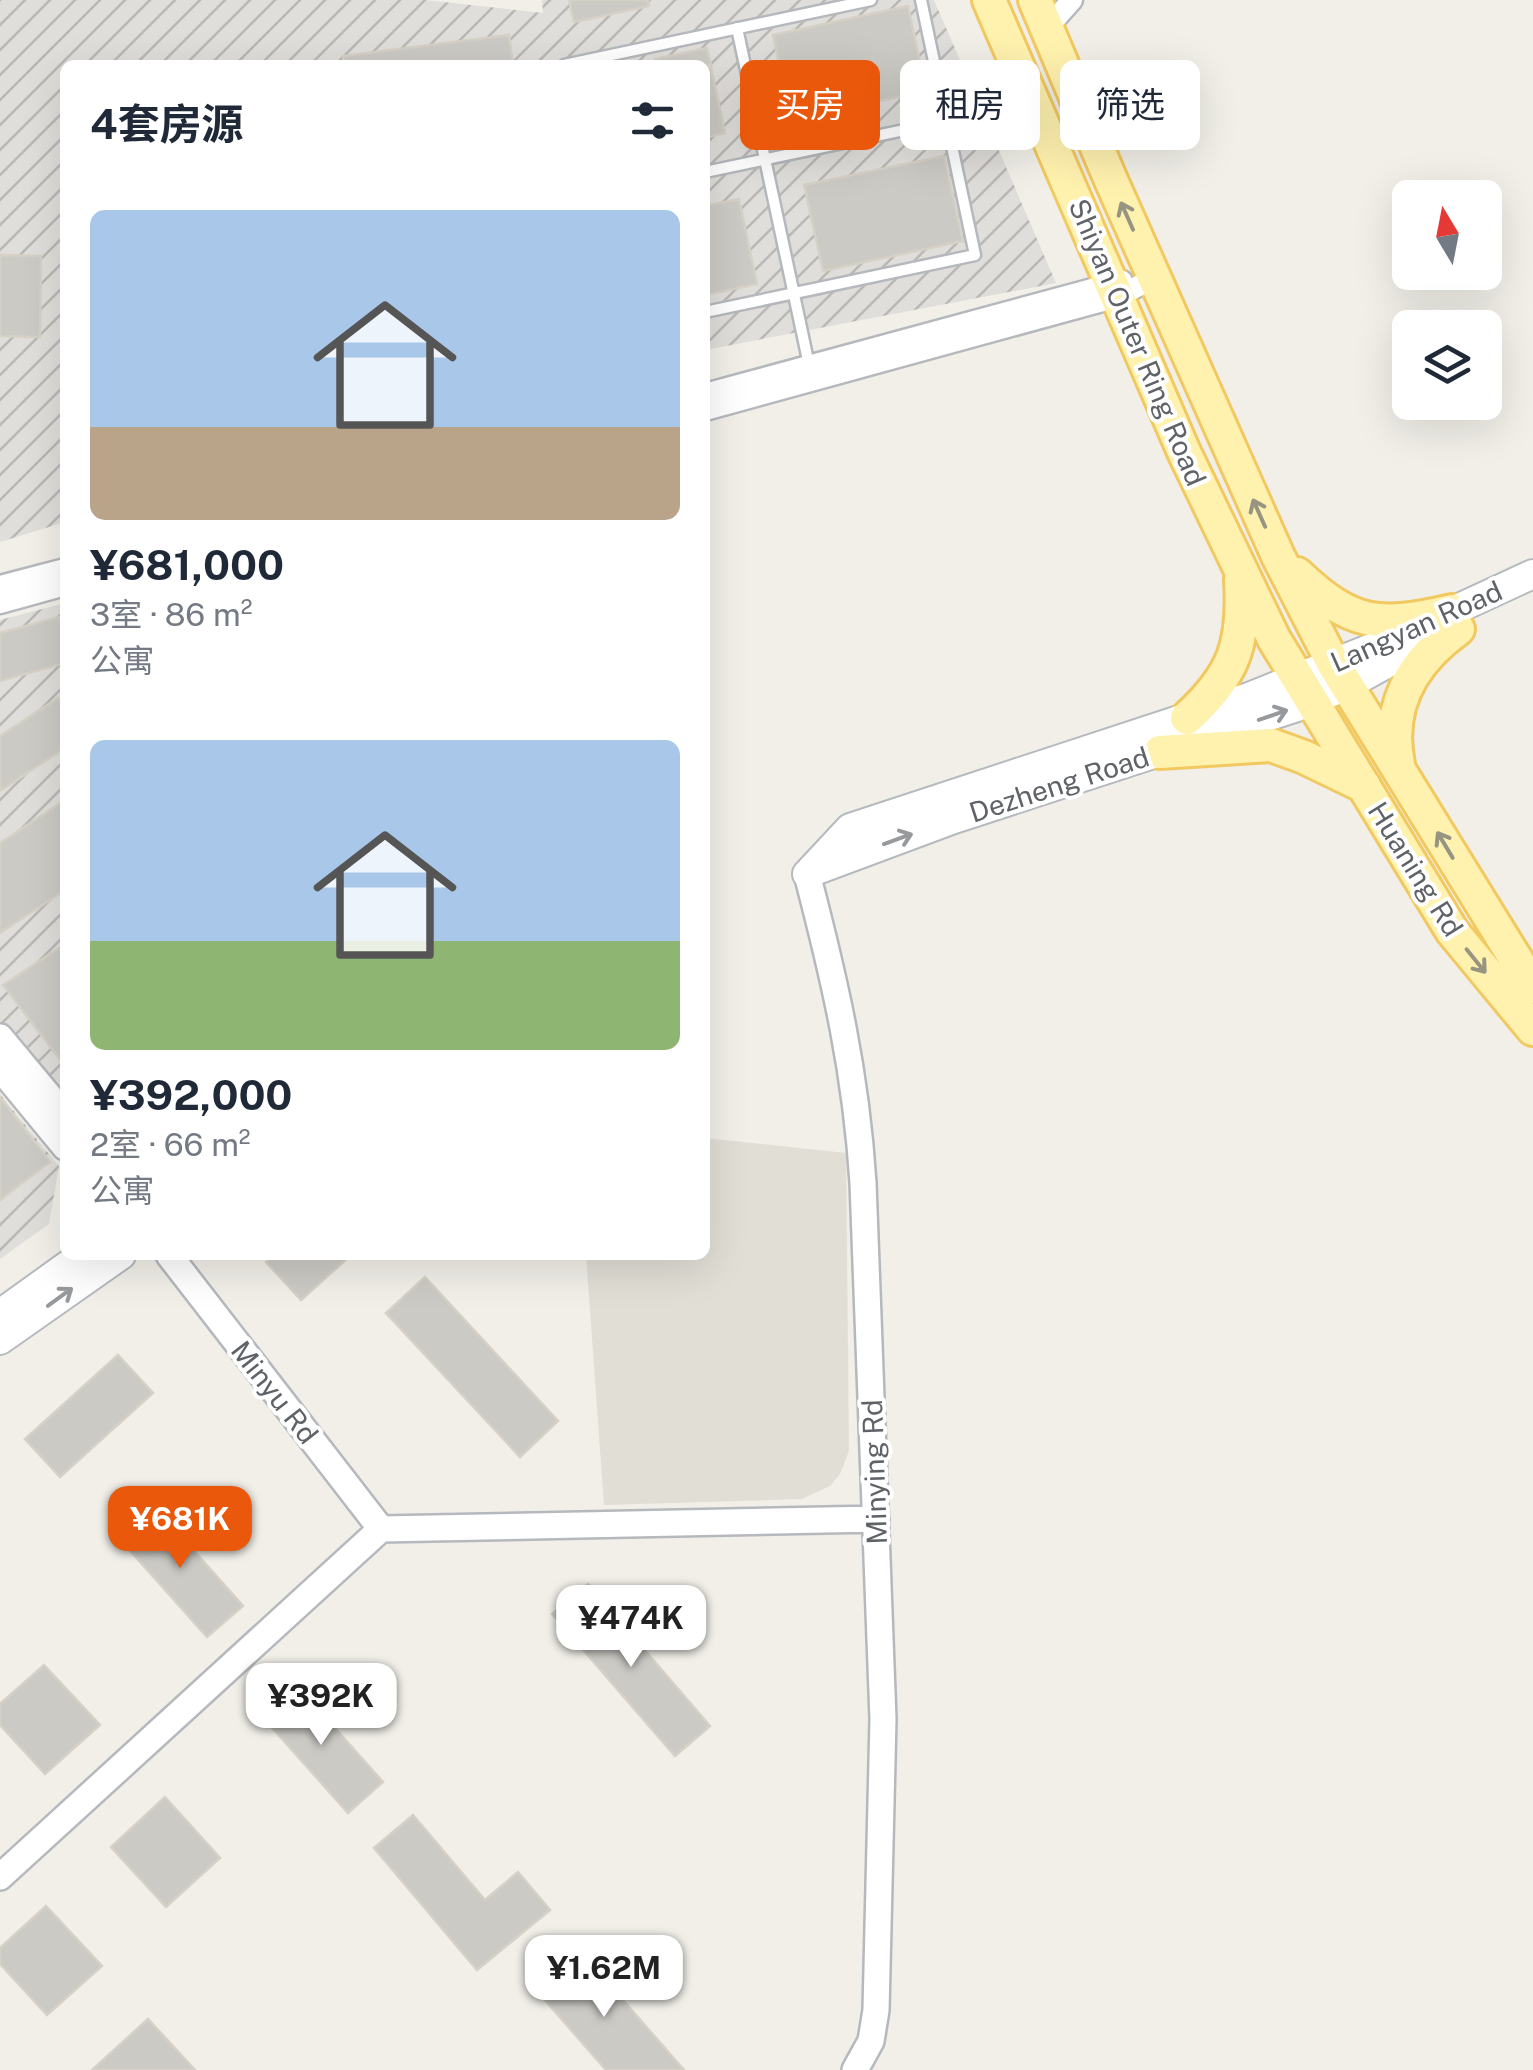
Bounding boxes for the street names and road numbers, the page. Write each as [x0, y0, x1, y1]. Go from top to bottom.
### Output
street label: Shiyan Outer Ring Road [1063, 194, 1213, 490]
street label: Langyan Road [1325, 573, 1507, 679]
street label: Dezheng Road [965, 739, 1153, 829]
street label: Huaning Rd [1362, 796, 1470, 942]
street label: Minyu Rd [225, 1334, 325, 1450]
street label: Minying Rd [855, 1399, 893, 1545]

